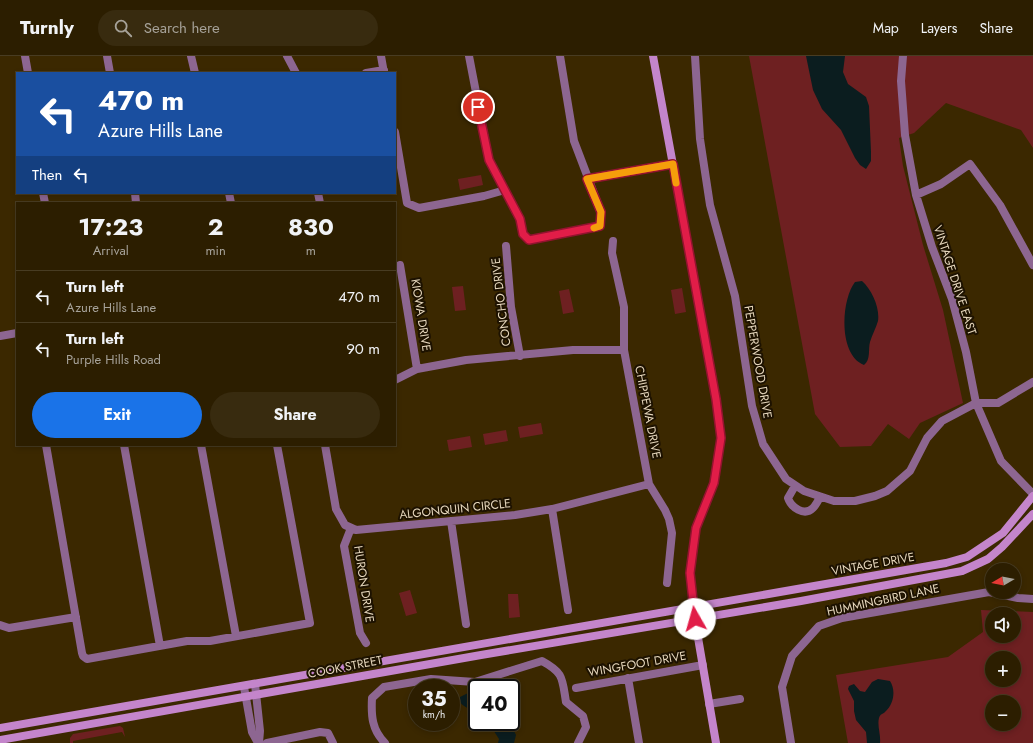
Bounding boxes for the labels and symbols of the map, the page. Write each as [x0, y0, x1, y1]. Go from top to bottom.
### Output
pin [461, 90, 495, 124]
street label: VINTAGE DRIVE EAST [929, 223, 981, 337]
street label: CONCHO DRIVE [487, 257, 515, 347]
street label: KIOWA DRIVE [406, 277, 436, 353]
street label: PEPPERWOOD DRIVE [739, 304, 777, 420]
street label: CHIPPEWA DRIVE [630, 364, 666, 460]
street label: ALGONQUIN CIRCLE [398, 494, 512, 524]
street label: HURON DRIVE [349, 544, 379, 624]
street label: VINTAGE DRIVE [830, 548, 916, 580]
north arrow [985, 563, 1021, 599]
street label: HUMMINGBIRD LANE [825, 579, 941, 621]
position arrow [674, 598, 716, 640]
street label: WINGFOOT DRIVE [586, 646, 688, 682]
street label: COOK STREET [306, 651, 384, 683]
speed limit sign: 40 [468, 679, 520, 731]

